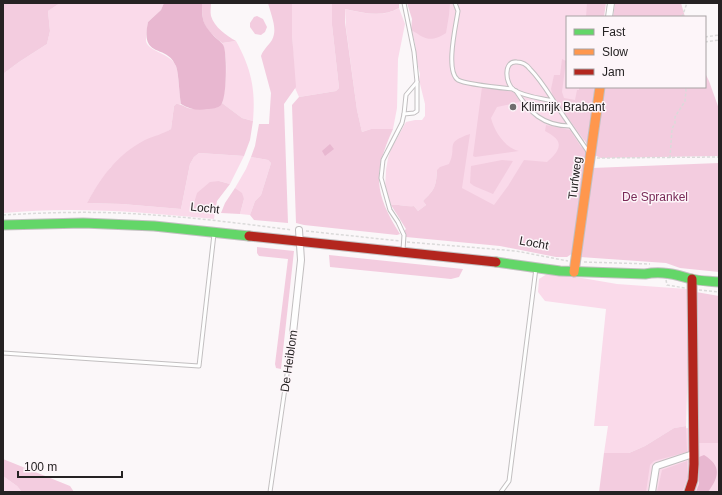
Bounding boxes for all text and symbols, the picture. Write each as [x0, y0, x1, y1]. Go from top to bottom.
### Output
legend [566, 16, 706, 88]
text: Fast [602, 25, 626, 39]
text: Slow [602, 45, 628, 59]
text: Jam [602, 65, 625, 79]
place label: Klimrijk Brabant [521, 100, 606, 114]
marker: Klimrijk Brabant [508, 102, 518, 112]
street label: Turfweg [565, 156, 585, 200]
park label: De Sprankel [622, 190, 688, 204]
street label: Locht [190, 200, 221, 217]
street label: Locht [518, 233, 550, 253]
street label: De Heiblom [278, 329, 300, 393]
scale bar [18, 453, 122, 479]
text: 100 m [24, 460, 57, 474]

